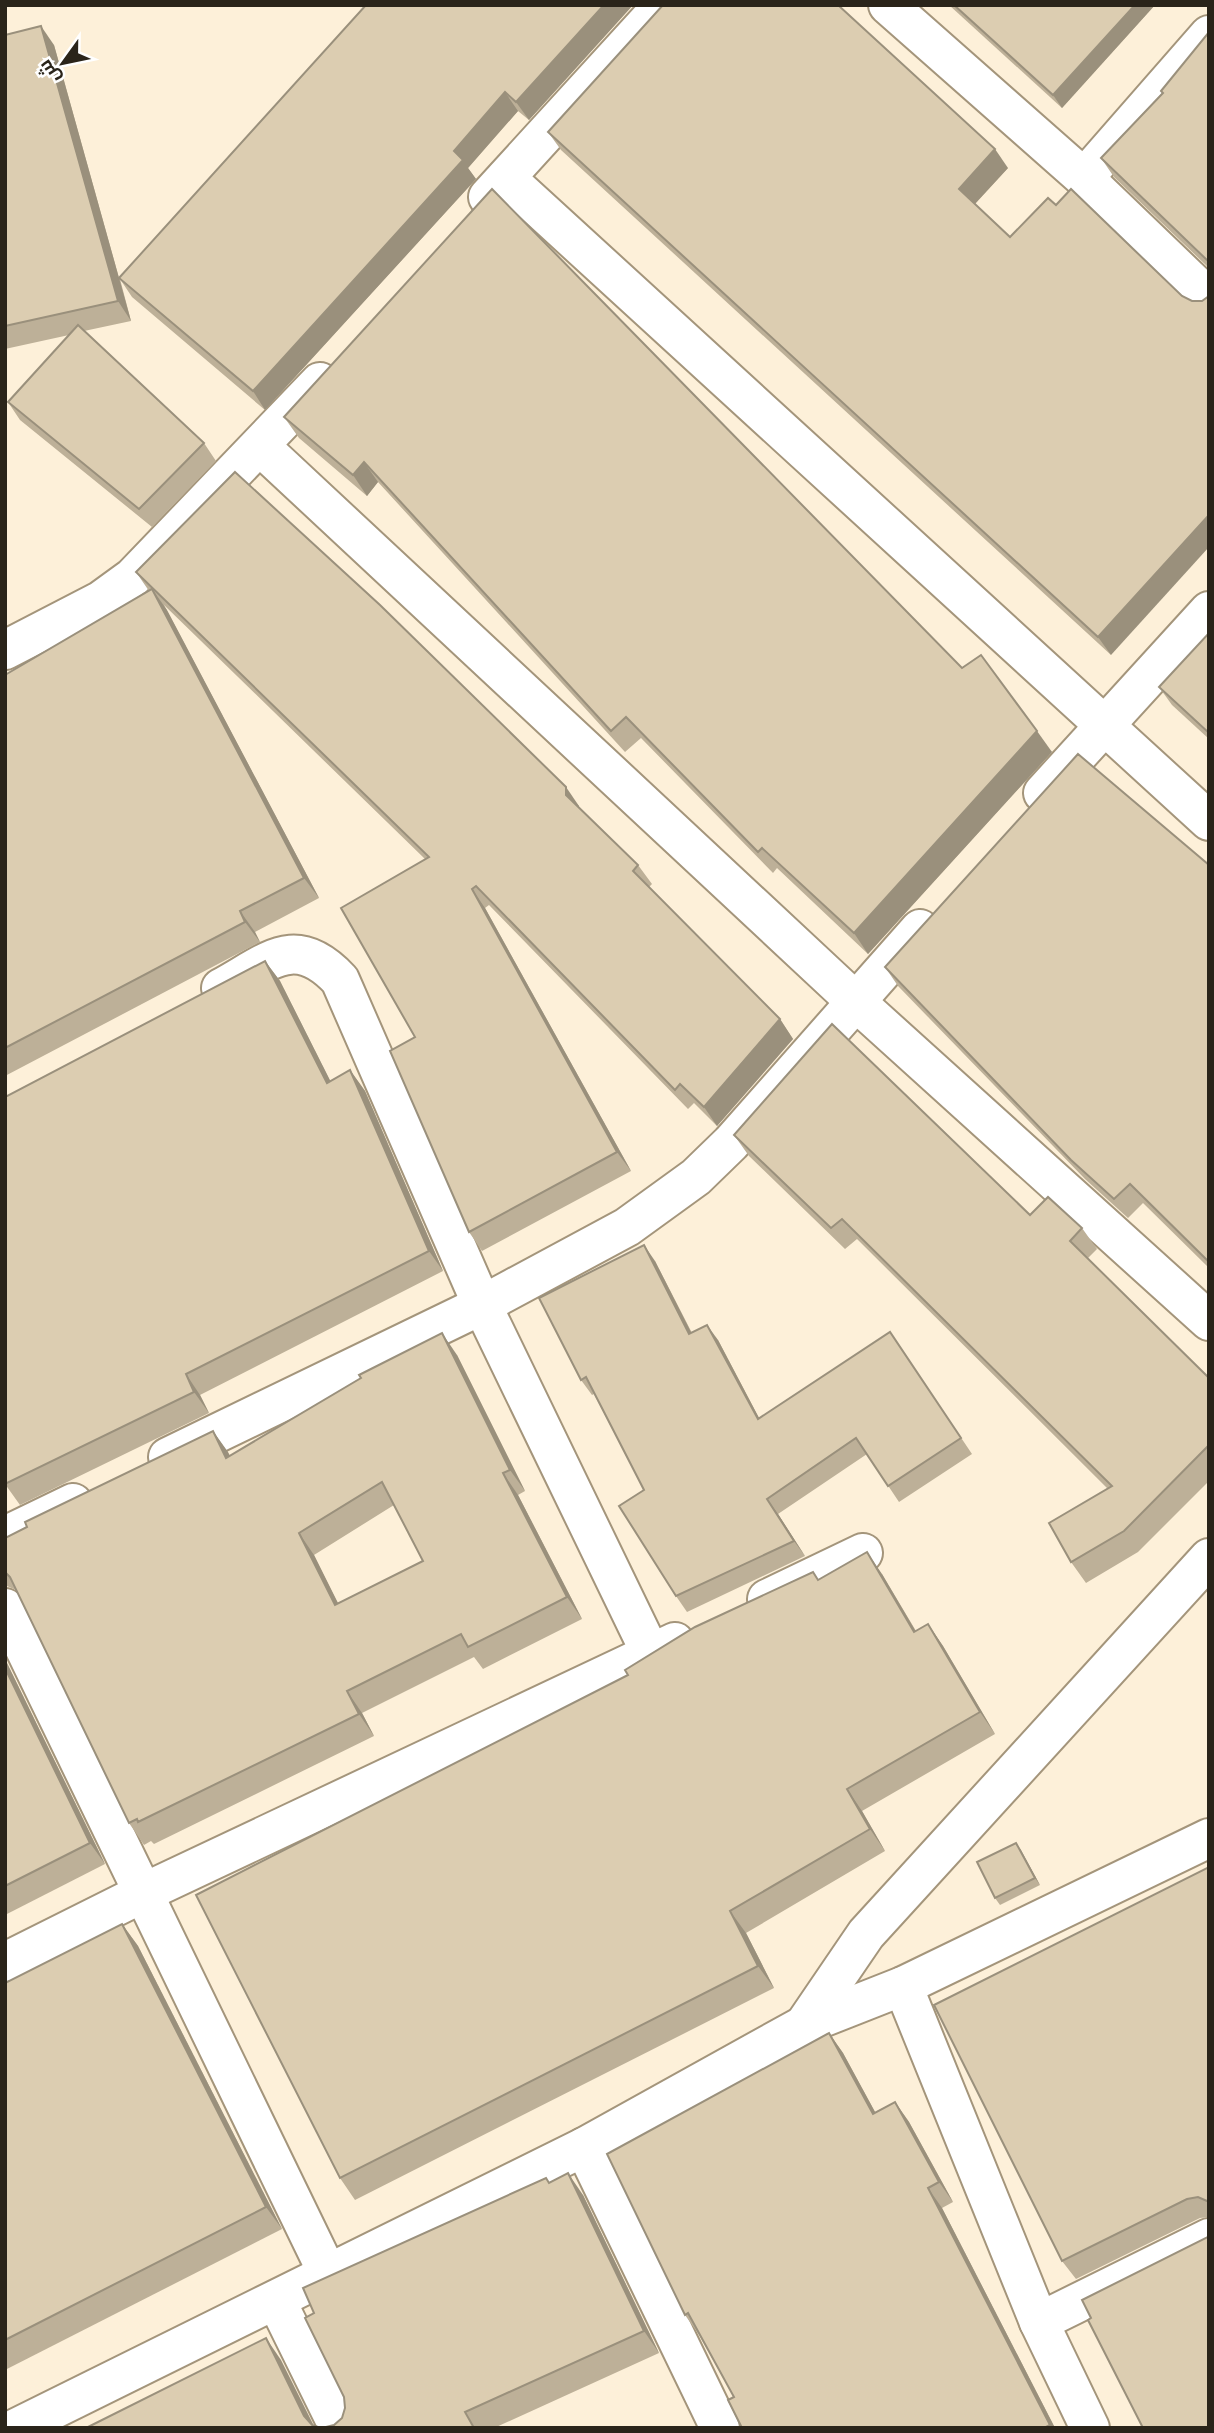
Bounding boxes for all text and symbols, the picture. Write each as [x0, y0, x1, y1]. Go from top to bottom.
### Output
north arrow [28, 28, 98, 98]
text: ش [33, 55, 65, 88]

